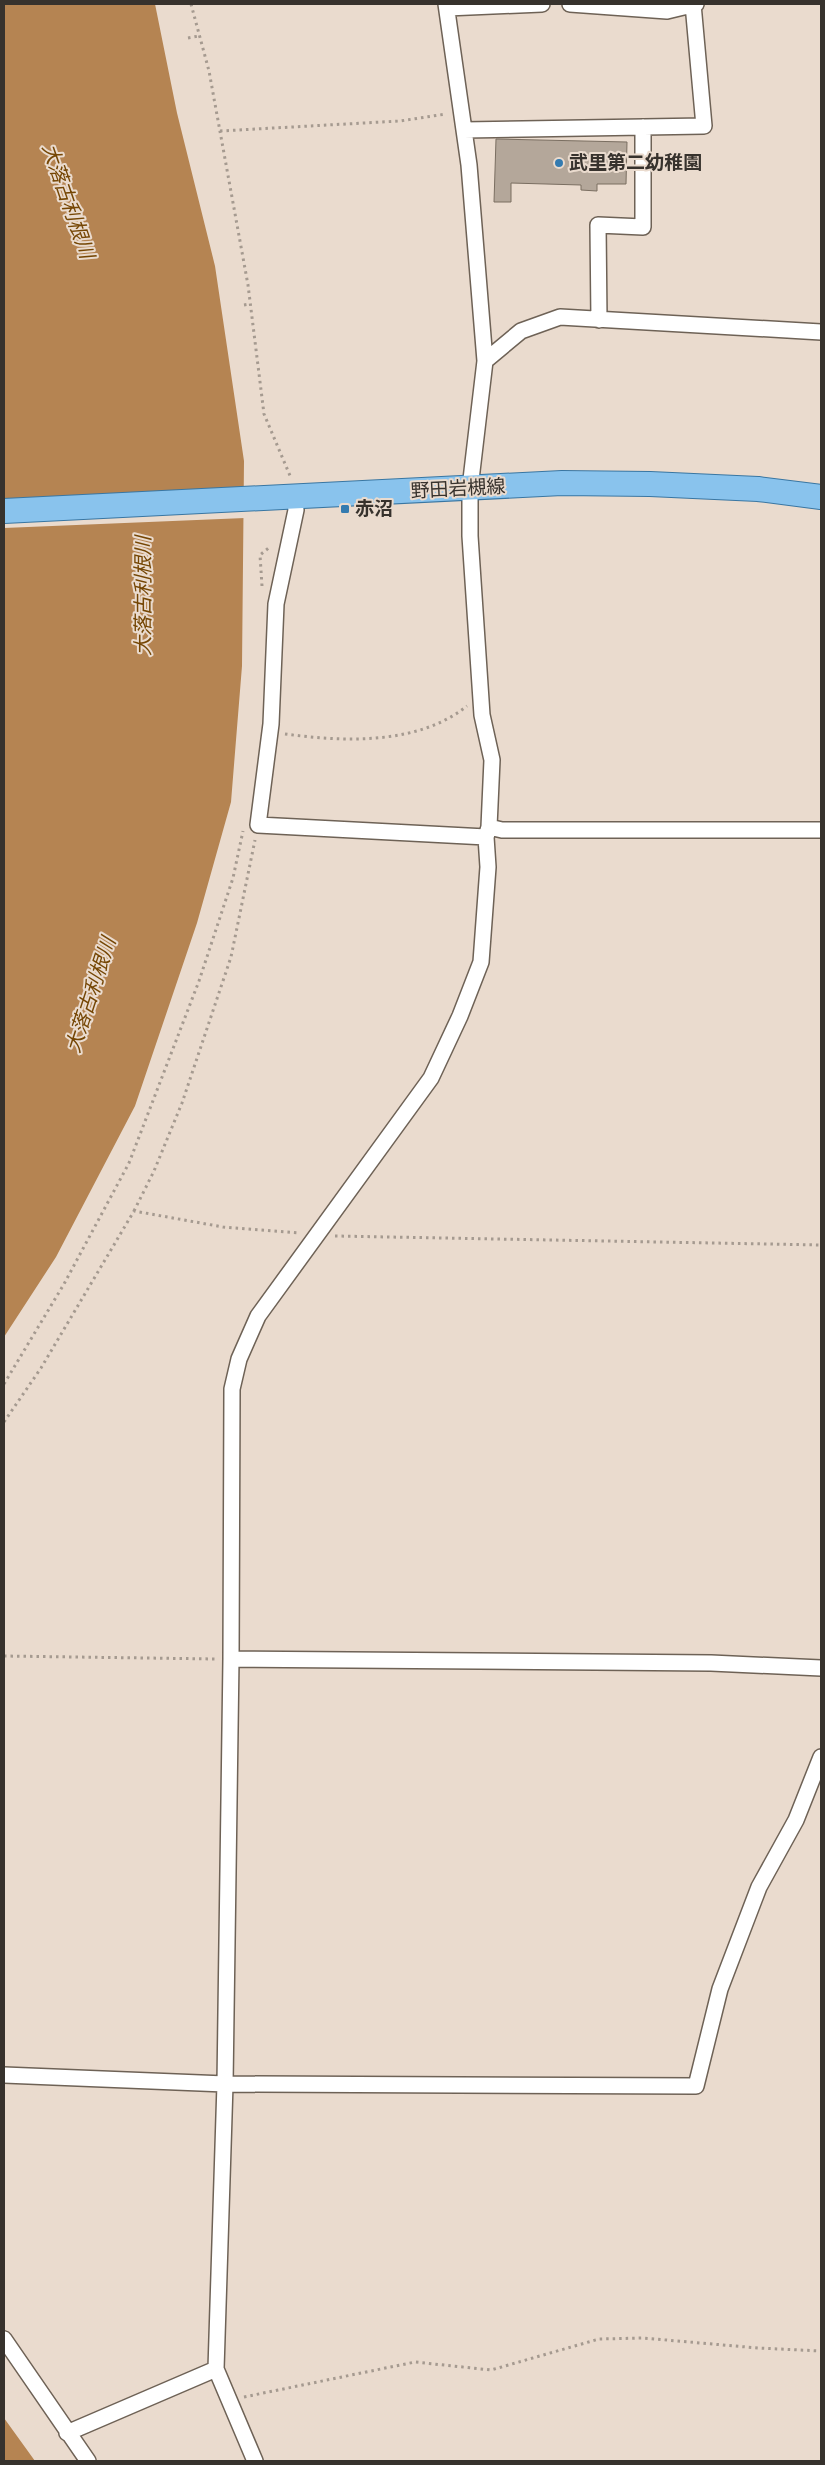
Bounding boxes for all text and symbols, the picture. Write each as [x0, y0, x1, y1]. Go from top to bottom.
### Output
water label: 大落古利根川 [37, 140, 100, 264]
place label: 武里第二幼稚園 [569, 151, 702, 175]
marker: 武里第二幼稚園 [553, 157, 565, 169]
street label: 野田岩槻線 [410, 475, 506, 503]
place label: 赤沼 [355, 497, 393, 521]
marker: 赤沼 [339, 503, 351, 515]
water label: 大落古利根川 [131, 534, 156, 656]
water label: 大落古利根川 [61, 932, 122, 1056]

